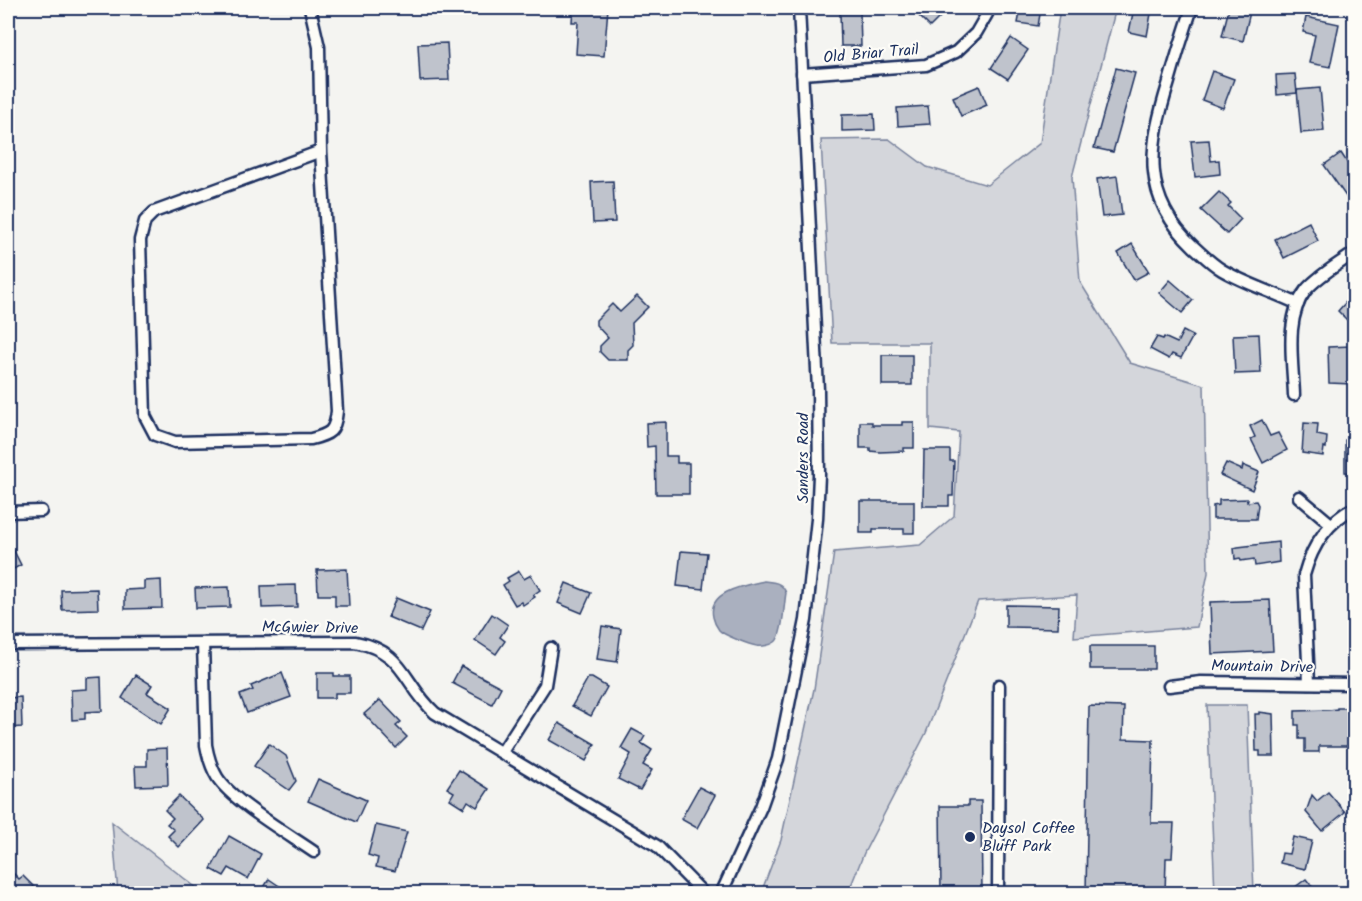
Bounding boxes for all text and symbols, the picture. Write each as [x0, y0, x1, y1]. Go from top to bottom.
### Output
street label: Old Briar Trail [822, 37, 920, 71]
street label: Sanders Road [791, 412, 816, 503]
street label: McGwier Drive [262, 615, 358, 641]
street label: Mountain Drive [1211, 654, 1313, 680]
place label: Daysol Coffee Bluff Park [982, 816, 1075, 859]
marker: Daysol Coffee Bluff Park [963, 830, 977, 844]

